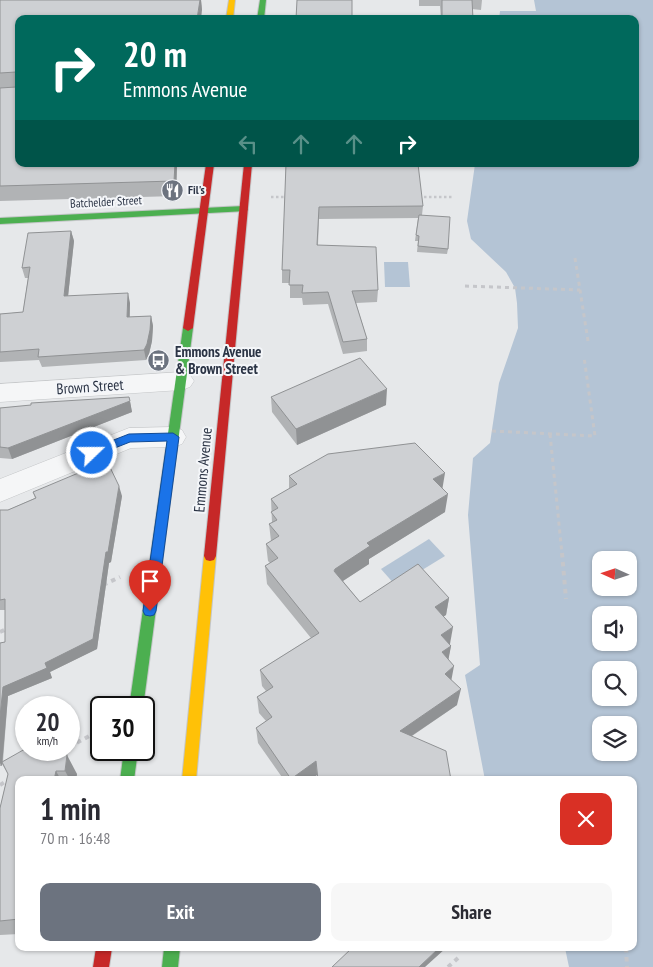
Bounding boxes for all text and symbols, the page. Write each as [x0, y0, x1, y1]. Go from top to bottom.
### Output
text: 20 m [123, 31, 187, 77]
icon: right [40, 35, 105, 100]
text: Emmons Avenue [123, 75, 247, 103]
icon: left [234, 130, 262, 158]
icon: ahead [287, 130, 315, 158]
icon: ahead [340, 130, 368, 158]
icon: right [393, 130, 421, 158]
restaurant icon: Fil's [160, 178, 184, 202]
place label: Fil's [188, 182, 205, 197]
street label: Batchelder Street [70, 192, 143, 211]
place label: Emmons Avenue & Brown Street [175, 342, 262, 378]
bus stop icon: Emmons Avenue & Brown Street [147, 349, 171, 373]
street label: Brown Street [56, 375, 124, 398]
position arrow [65, 426, 117, 478]
street label: Emmons Avenue [189, 427, 216, 513]
north arrow [592, 551, 638, 596]
map controls [592, 551, 637, 761]
pin [129, 560, 171, 611]
icon: arrive [136, 567, 164, 595]
button: sound [592, 606, 637, 651]
button: search [592, 661, 637, 706]
speed limit sign: 30 [90, 696, 155, 761]
text: 20 [36, 706, 59, 738]
button: layers [592, 716, 637, 761]
text: km/h [37, 733, 58, 748]
text: 1 min [40, 789, 101, 828]
button: close [560, 793, 612, 845]
text: 70 m · 16:48 [40, 828, 111, 848]
button: Exit [40, 883, 321, 941]
button: Share [331, 883, 612, 941]

